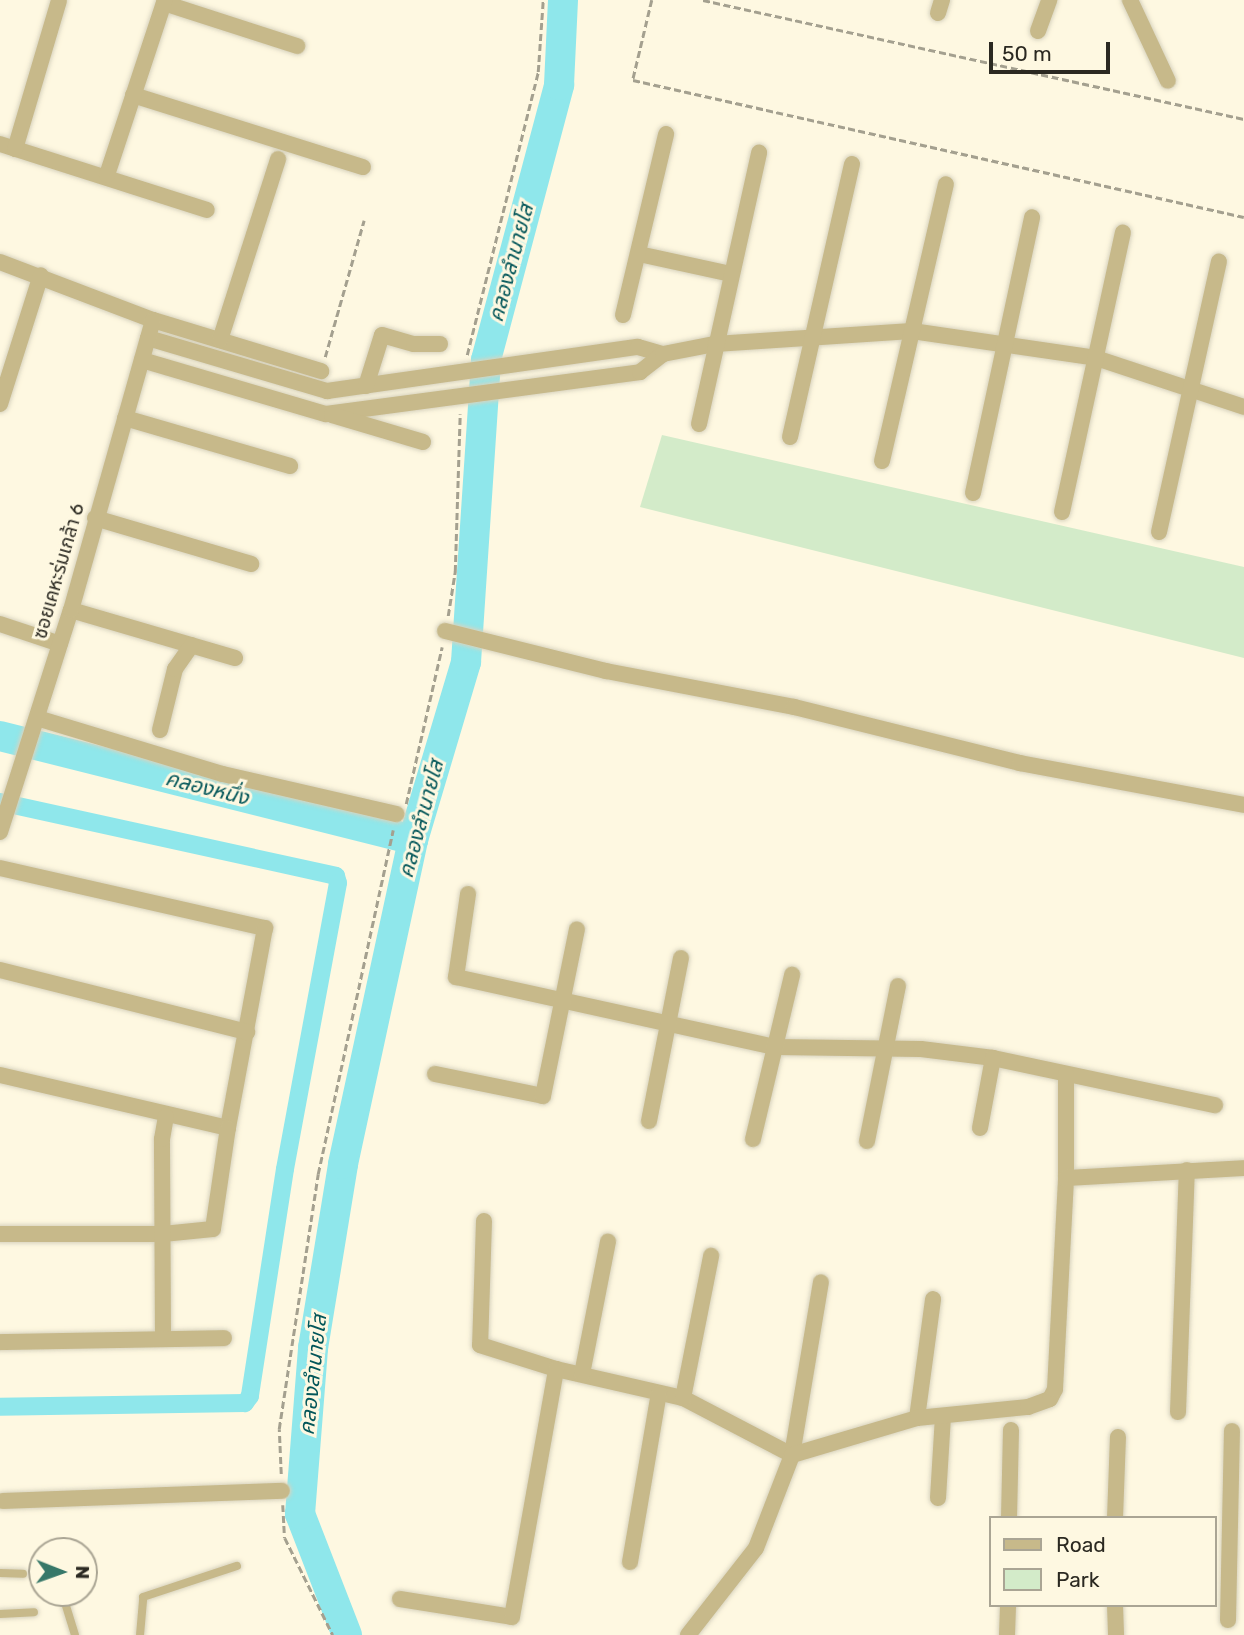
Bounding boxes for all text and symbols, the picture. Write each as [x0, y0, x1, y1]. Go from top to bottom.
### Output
scale bar [992, 28, 1113, 72]
text: 50 m [1002, 41, 1052, 66]
water label: คลองลำนายโส [483, 201, 539, 325]
street label: ซอยเคหะร่มเกล้า 6 [29, 501, 89, 641]
water label: คลองลำนายโส [393, 757, 449, 881]
water label: คลองหนึ่ง [163, 766, 251, 810]
water label: คลองลำนายโส [294, 1314, 332, 1436]
legend [988, 1516, 1216, 1607]
text: Road [1056, 1532, 1106, 1557]
north arrow [28, 1537, 98, 1607]
text: N [71, 1565, 94, 1579]
text: Park [1056, 1567, 1100, 1592]

